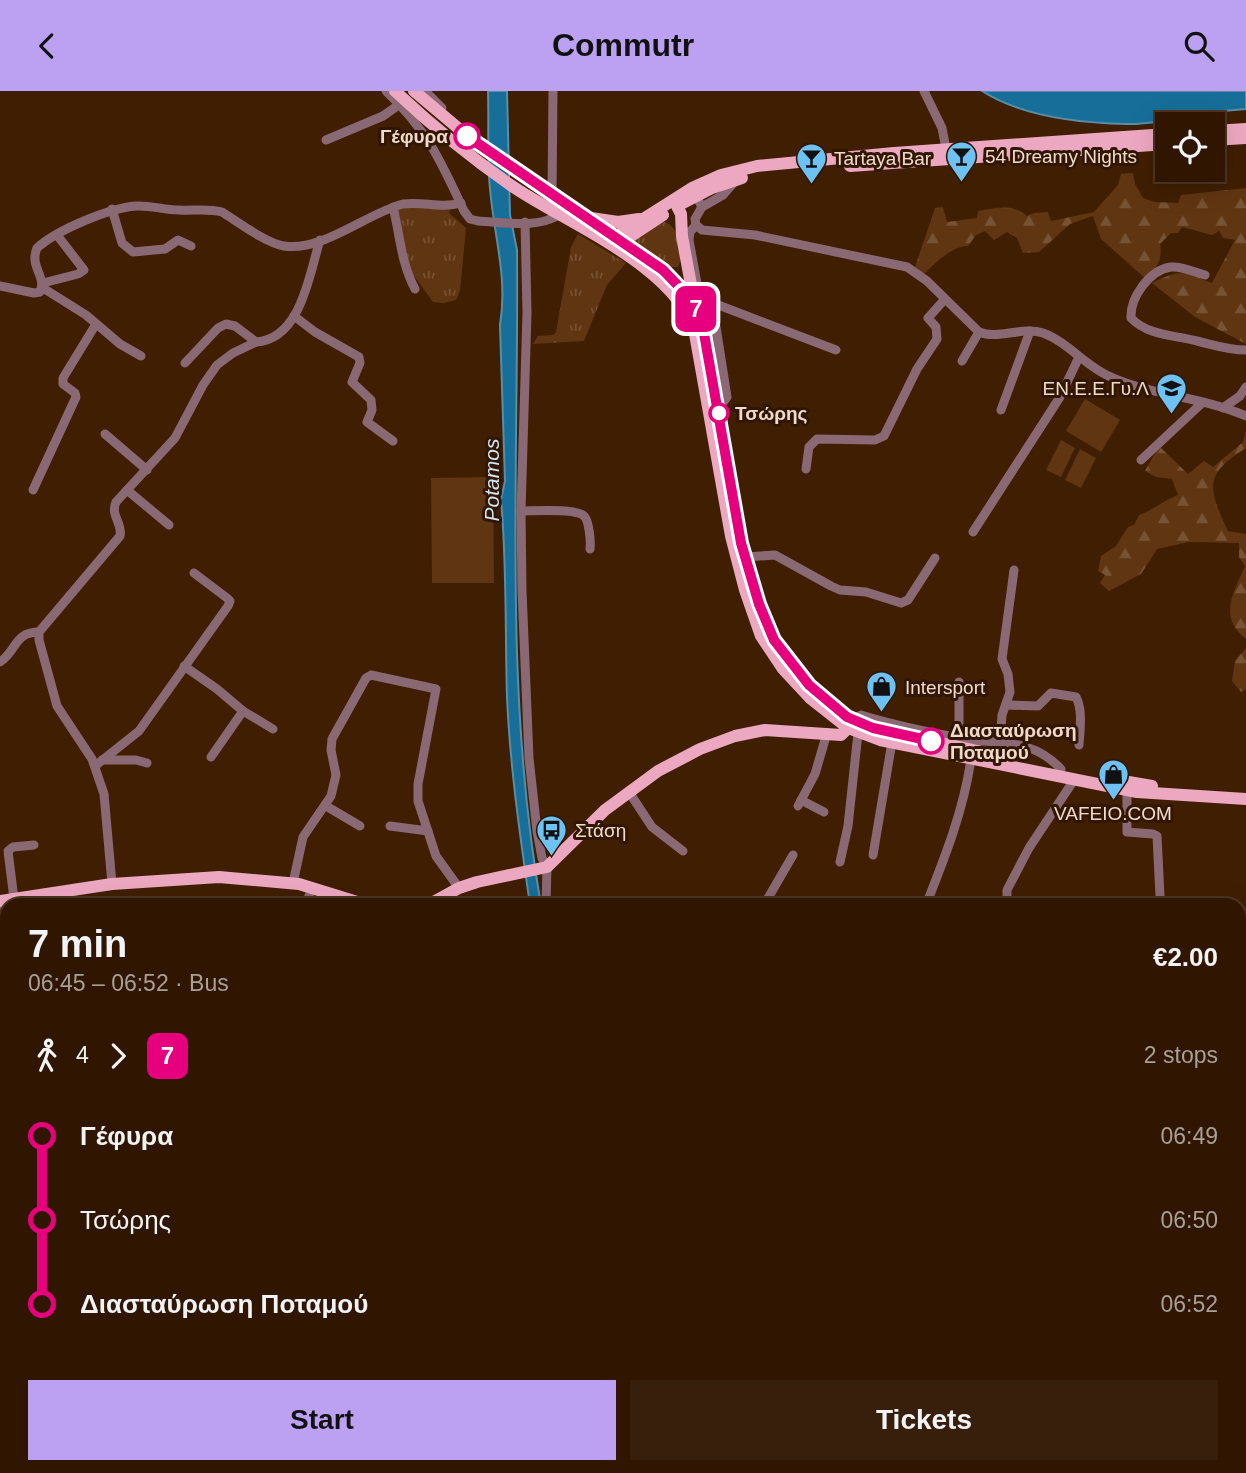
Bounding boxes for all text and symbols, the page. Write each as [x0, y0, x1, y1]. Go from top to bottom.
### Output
icon: back [28, 27, 66, 65]
text: Commutr [552, 27, 694, 63]
icon: search [1180, 27, 1218, 65]
map controls [1155, 112, 1225, 182]
button: locate [1155, 112, 1225, 182]
marker: Γέφυρα [454, 123, 480, 149]
place label: Γέφυρα [380, 126, 448, 147]
bar icon: 54 Dreamy Nights [945, 139, 979, 183]
bar icon: Tartaya Bar [794, 141, 828, 185]
place label: 54 Dreamy Nights [985, 146, 1137, 167]
place label: Tartaya Bar [834, 148, 932, 169]
line badge: 7 [673, 286, 719, 332]
text: 7 [689, 295, 703, 322]
school or university icon: ΕΝ.Ε.Ε.Γυ.Λ [1155, 371, 1189, 415]
place label: ΕΝ.Ε.Ε.Γυ.Λ [1043, 378, 1149, 399]
marker: Τσώρης [709, 403, 729, 423]
place label: Τσώρης [735, 403, 808, 424]
water label: Potamos [480, 438, 503, 521]
shop icon: Intersport [865, 670, 899, 714]
place label: Intersport [905, 677, 986, 698]
place label: Διασταύρωση Ποταμού [950, 720, 1077, 763]
marker: Διασταύρωση Ποταμού [918, 728, 944, 754]
shop icon: VAFEIO.COM [1096, 757, 1130, 801]
place label: VAFEIO.COM [1054, 803, 1172, 824]
bus stop icon: Στάση [535, 813, 569, 857]
place label: Στάση [575, 820, 626, 841]
text: 7 min [28, 923, 127, 965]
text: €2.00 [1153, 942, 1218, 972]
text: 06:45 – 06:52 · Bus [28, 970, 229, 996]
icon: walk [28, 1037, 66, 1075]
icon: forward [99, 1037, 137, 1075]
text: 4 [76, 1042, 89, 1068]
text: 7 [161, 1042, 174, 1069]
text: 2 stops [1144, 1042, 1218, 1068]
text: Γέφυρα [80, 1121, 173, 1151]
text: 06:49 [1160, 1123, 1218, 1149]
text: Τσώρης [80, 1205, 171, 1235]
text: 06:50 [1160, 1207, 1218, 1233]
text: Διασταύρωση Ποταμού [80, 1289, 368, 1319]
text: 06:52 [1160, 1291, 1218, 1317]
button: Start [28, 1380, 616, 1460]
button: Tickets [630, 1380, 1218, 1460]

